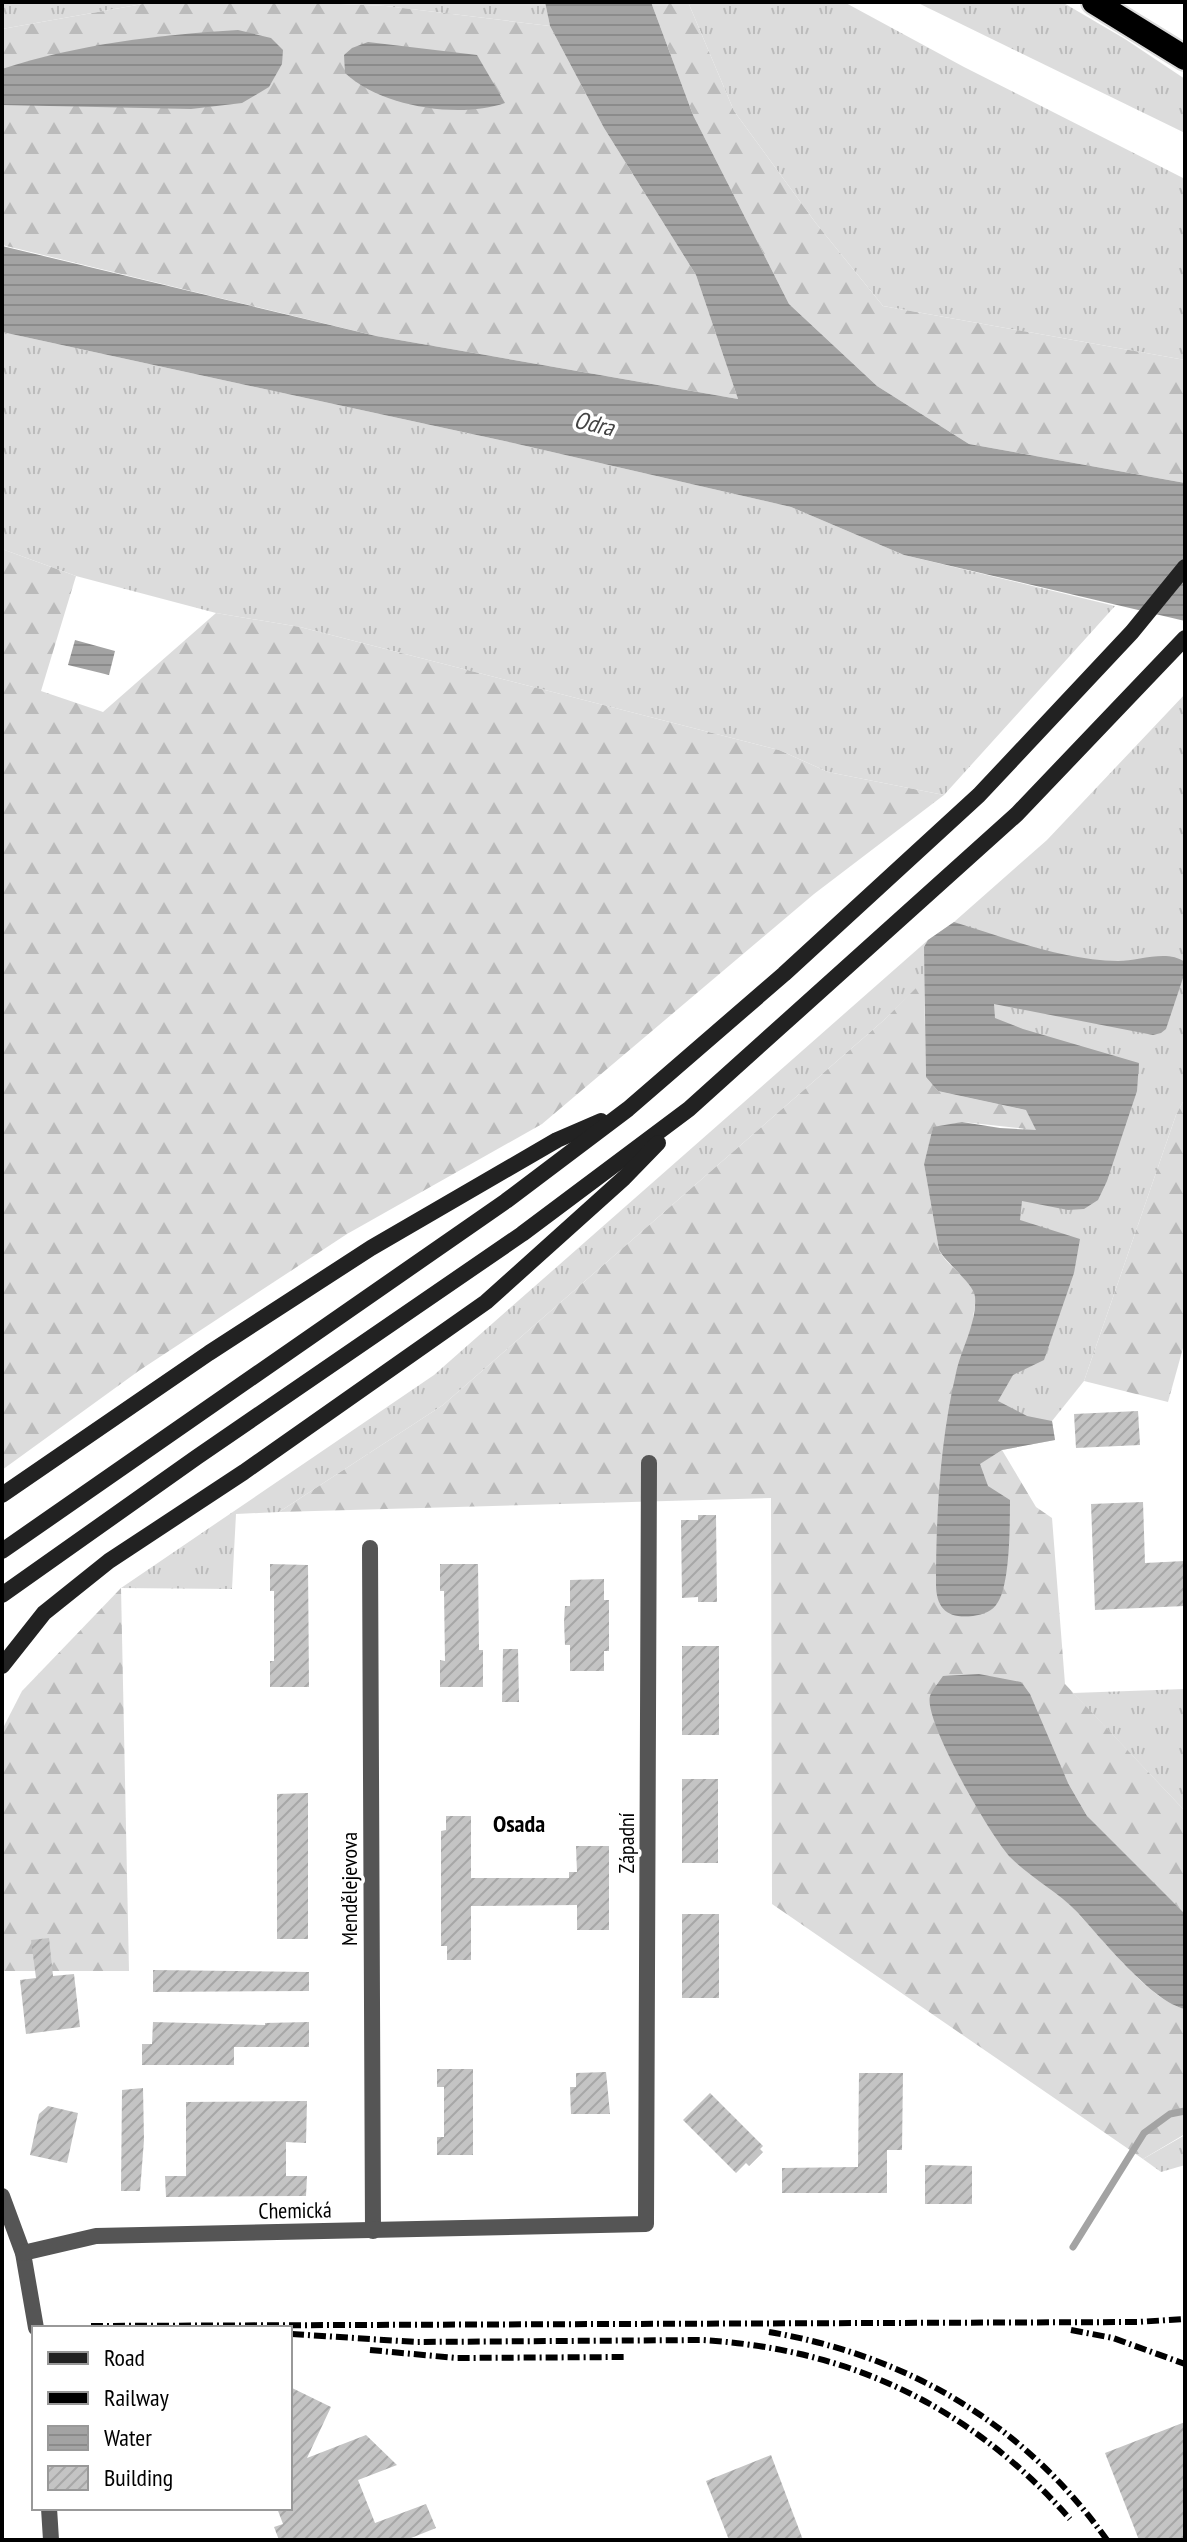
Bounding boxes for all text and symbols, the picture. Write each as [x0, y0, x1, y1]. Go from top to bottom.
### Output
water label: Odra [571, 404, 618, 443]
district label: Osada [493, 1808, 545, 1839]
street label: Západní [612, 1812, 640, 1873]
street label: Mendělejevova [335, 1832, 363, 1946]
street label: Chemická [258, 2195, 332, 2225]
legend [32, 2326, 292, 2510]
text: Road [104, 2342, 145, 2373]
text: Railway [104, 2382, 169, 2413]
text: Water [104, 2422, 152, 2453]
text: Building [104, 2462, 173, 2493]

